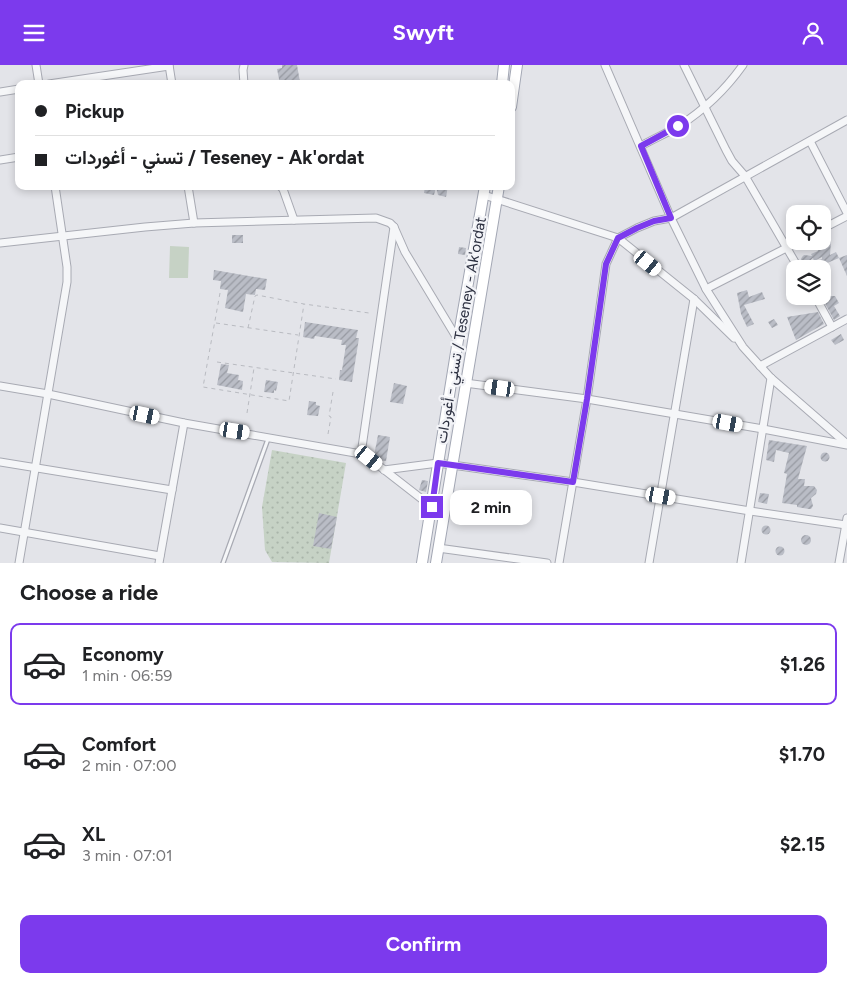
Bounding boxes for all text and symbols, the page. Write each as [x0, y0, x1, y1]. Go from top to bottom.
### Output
icon: menu [20, 19, 48, 47]
text: Swyft [393, 19, 454, 46]
icon: person [799, 19, 827, 47]
text: Pickup [65, 100, 124, 123]
route start [667, 115, 689, 137]
text: تسني - أغوردات / Teseney - Ak'ordat [65, 146, 365, 169]
map controls [786, 205, 831, 305]
button: locate [786, 205, 831, 250]
street label: تسني - أغوردات / Teseney - Ak'ordat [432, 215, 494, 445]
car [631, 248, 664, 278]
button: layers [786, 260, 831, 305]
car [484, 378, 515, 398]
car [128, 405, 161, 425]
car [711, 413, 744, 433]
car [219, 421, 250, 441]
car [352, 443, 385, 473]
car [644, 486, 677, 506]
callout: 2 min [450, 489, 532, 525]
route end [421, 496, 443, 518]
text: 2 min [471, 498, 511, 517]
text: Choose a ride [20, 579, 158, 606]
icon: car [22, 642, 67, 687]
text: Economy [82, 643, 164, 666]
text: $1.26 [780, 653, 825, 676]
text: 1 min · 06:59 [82, 666, 172, 685]
icon: car [22, 732, 67, 777]
text: Comfort [82, 733, 157, 756]
text: $1.70 [779, 743, 825, 766]
text: 2 min · 07:00 [82, 756, 177, 775]
icon: car [22, 822, 67, 867]
text: XL [82, 823, 105, 846]
text: $2.15 [780, 833, 825, 856]
text: 3 min · 07:01 [82, 846, 173, 865]
button: Confirm [20, 915, 827, 973]

